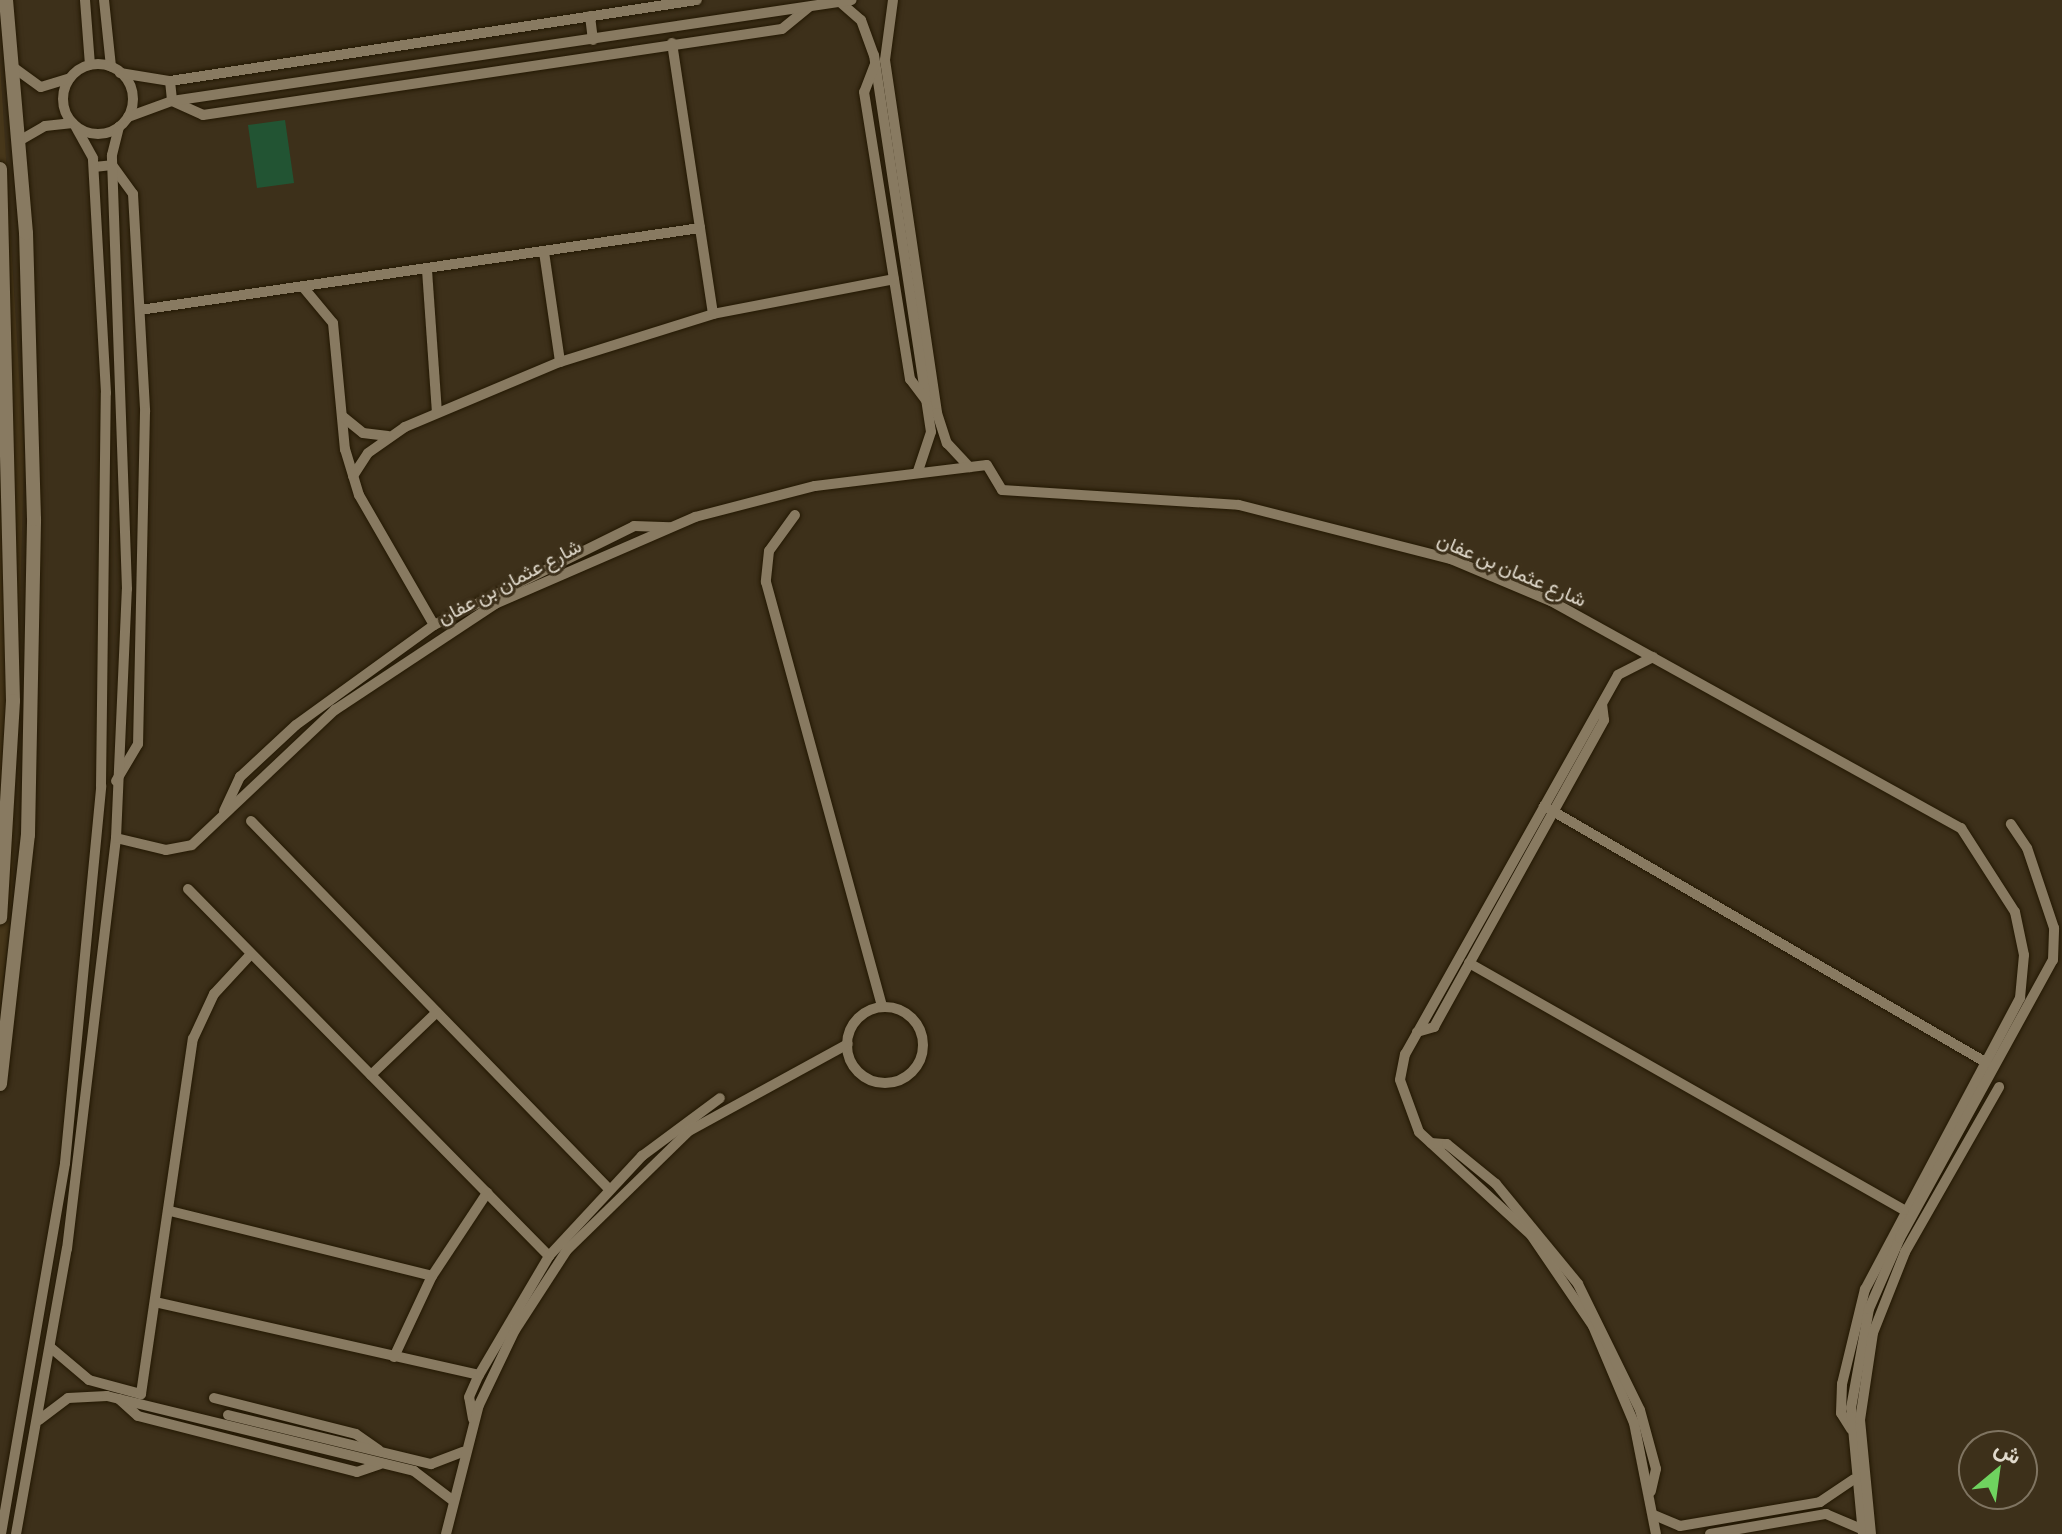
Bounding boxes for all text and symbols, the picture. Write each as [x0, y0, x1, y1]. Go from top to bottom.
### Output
street label: شارع عثمان بن عفان [1434, 527, 1590, 611]
street label: شارع عثمان بن عفان [433, 533, 585, 629]
north arrow [1958, 1430, 2038, 1510]
text: ش [1991, 1433, 2027, 1469]

